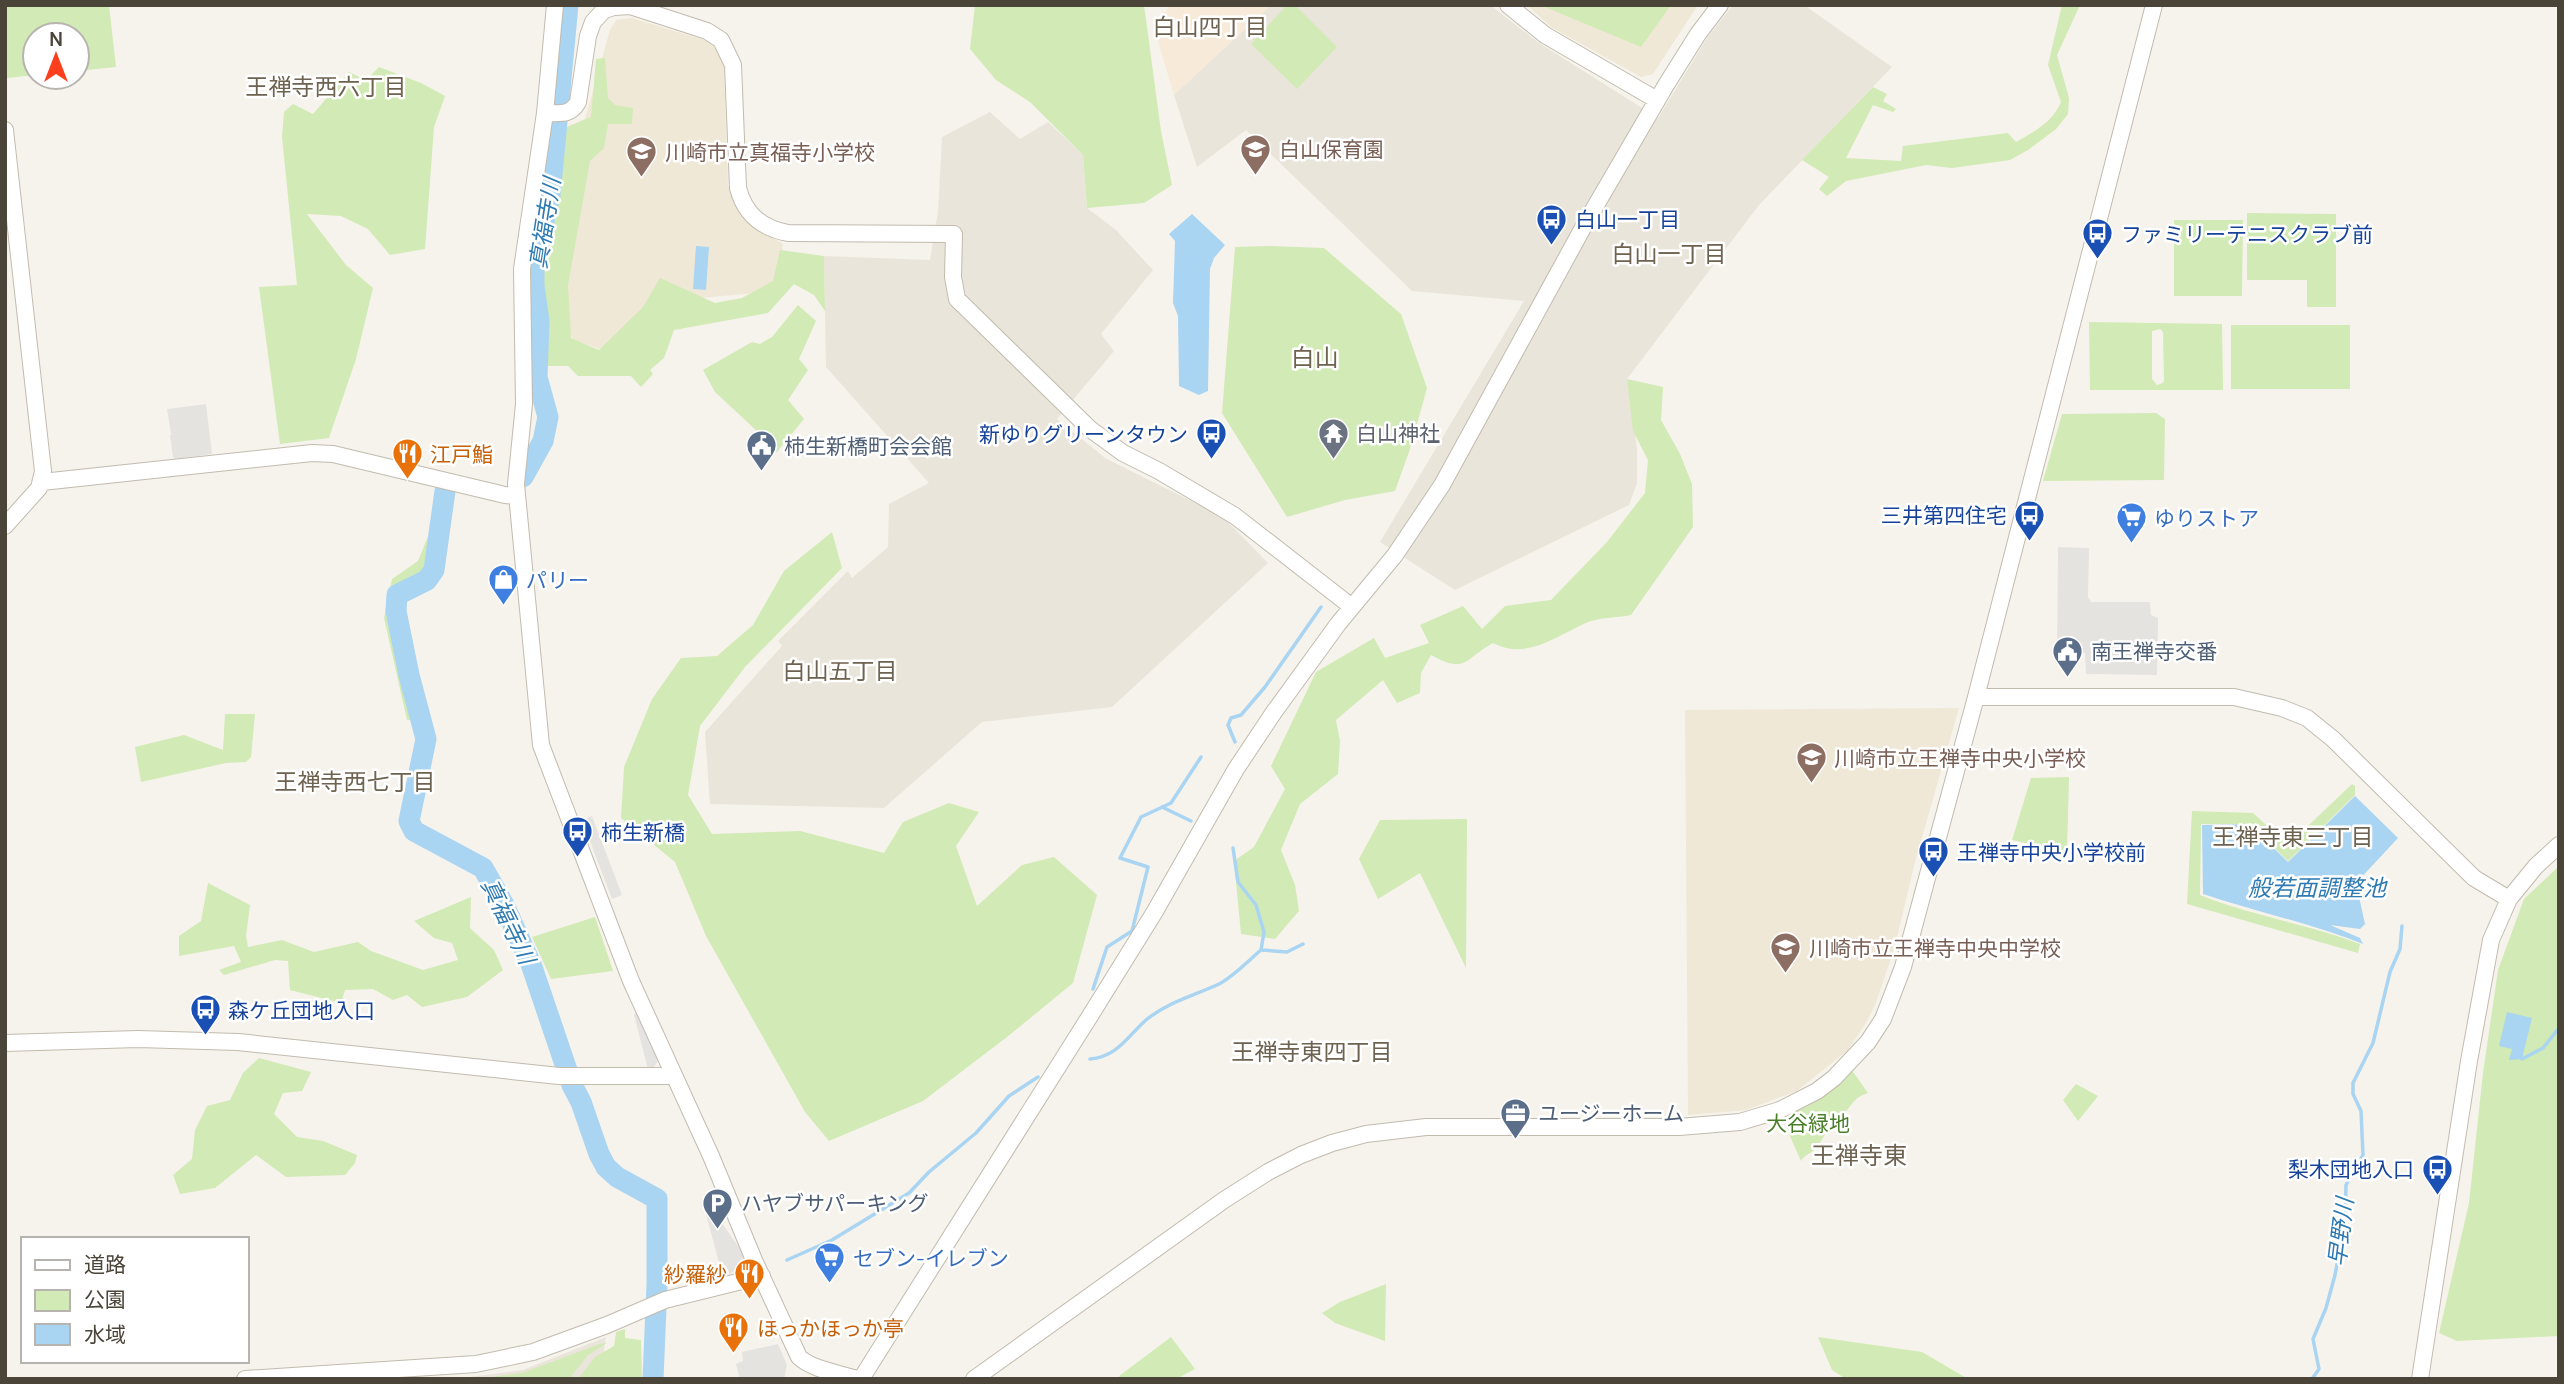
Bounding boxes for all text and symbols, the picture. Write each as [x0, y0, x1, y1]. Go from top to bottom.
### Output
district label: 白山四丁目 [1153, 10, 1268, 42]
north arrow [21, 21, 91, 91]
text: N [49, 26, 63, 52]
district label: 王禅寺西六丁目 [246, 70, 407, 102]
school or university icon: 白山保育園 [1239, 132, 1273, 176]
school or university icon: 川崎市立真福寺小学校 [625, 135, 659, 179]
place label: 白山保育園 [1279, 135, 1384, 163]
place label: 川崎市立真福寺小学校 [665, 138, 875, 166]
water label: 真福寺川 [521, 172, 567, 271]
bus stop icon: 白山一丁目 [1535, 202, 1569, 246]
place label: 白山一丁目 [1575, 205, 1680, 233]
bus stop icon: ファミリーテニスクラブ前 [2081, 217, 2115, 261]
place label: ファミリーテニスクラブ前 [2121, 220, 2373, 248]
district label: 白山一丁目 [1612, 237, 1727, 269]
district label: 白山 [1291, 340, 1339, 373]
temple icon: 白山神社 [1316, 416, 1350, 460]
bus stop icon: 新ゆりグリーンタウン [1194, 417, 1228, 461]
place label: 白山神社 [1356, 419, 1440, 447]
place label: 新ゆりグリーンタウン [979, 420, 1188, 448]
public building icon: 柿生新橋町会会館 [744, 429, 778, 473]
place label: 柿生新橋町会会館 [784, 432, 952, 460]
restaurant icon: 江戸鮨 [390, 437, 424, 481]
place label: 江戸鮨 [430, 440, 493, 468]
bus stop icon: 三井第四住宅 [2013, 498, 2047, 542]
place label: 三井第四住宅 [1881, 501, 2007, 529]
supermarket icon: ゆりストア [2114, 501, 2148, 545]
place label: ゆりストア [2154, 504, 2259, 532]
shop icon: パリー [486, 563, 520, 607]
place label: パリー [526, 566, 589, 594]
public building icon: 南王禅寺交番 [2051, 634, 2085, 678]
place label: 南王禅寺交番 [2091, 637, 2217, 665]
district label: 白山五丁目 [783, 654, 898, 686]
school or university icon: 川崎市立王禅寺中央小学校 [1794, 741, 1828, 785]
place label: 川崎市立王禅寺中央小学校 [1834, 744, 2086, 772]
district label: 王禅寺西七丁目 [275, 765, 436, 797]
bus stop icon: 柿生新橋 [561, 815, 595, 859]
place label: 柿生新橋 [601, 818, 685, 846]
district label: 王禅寺東三丁目 [2213, 820, 2374, 852]
bus stop icon: 王禅寺中央小学校前 [1917, 835, 1951, 879]
place label: 王禅寺中央小学校前 [1957, 838, 2146, 866]
water label: 般若面調整池 [2248, 871, 2388, 903]
water label: 真福寺川 [474, 873, 545, 972]
school or university icon: 川崎市立王禅寺中央中学校 [1769, 931, 1803, 975]
place label: 川崎市立王禅寺中央中学校 [1809, 934, 2061, 962]
bus stop icon: 森ケ丘団地入口 [188, 993, 222, 1037]
place label: 森ケ丘団地入口 [228, 996, 375, 1024]
district label: 王禅寺東四丁目 [1232, 1035, 1393, 1067]
office icon: ユージーホーム [1498, 1096, 1532, 1140]
place label: ユージーホーム [1538, 1099, 1684, 1127]
park label: 大谷緑地 [1766, 1109, 1850, 1137]
district label: 王禅寺東 [1811, 1138, 1907, 1171]
bus stop icon: 梨木団地入口 [2420, 1152, 2454, 1196]
place label: 梨木団地入口 [2288, 1155, 2414, 1183]
parking icon: ハヤブサパーキング [701, 1186, 735, 1230]
place label: ハヤブサパーキング [741, 1189, 929, 1217]
water label: 早野川 [2320, 1193, 2360, 1268]
legend [21, 1237, 248, 1363]
supermarket icon: セブン-イレブン [813, 1241, 847, 1285]
place label: セブン-イレブン [853, 1244, 1009, 1272]
text: 道路 [84, 1250, 126, 1278]
restaurant icon: 紗羅紗 [733, 1257, 767, 1301]
place label: 紗羅紗 [664, 1260, 727, 1288]
text: 公園 [84, 1285, 126, 1313]
restaurant icon: ほっかほっか亭 [717, 1311, 751, 1355]
place label: ほっかほっか亭 [757, 1314, 904, 1342]
text: 水域 [84, 1320, 126, 1348]

